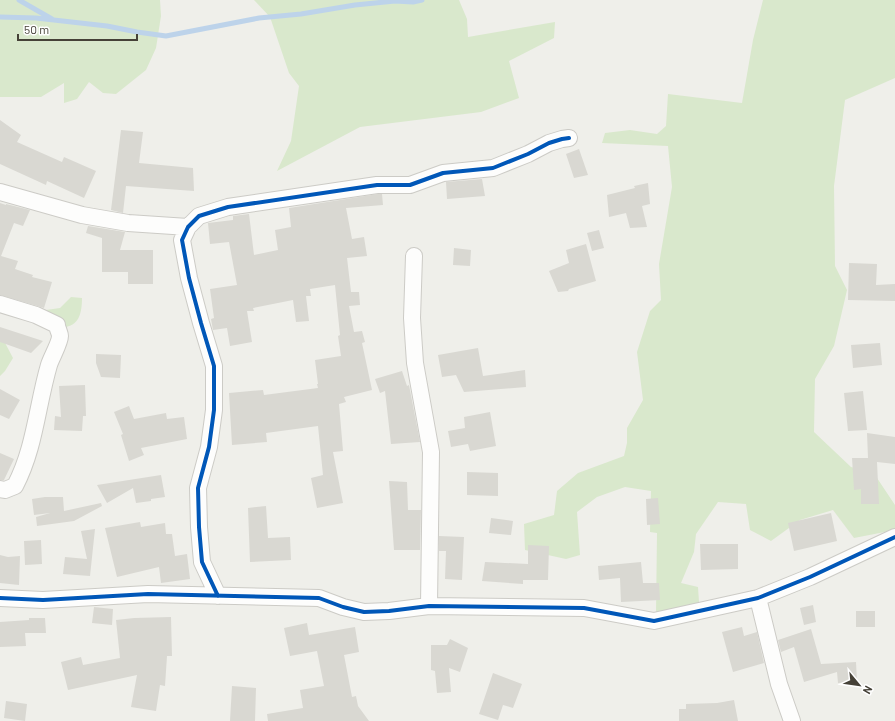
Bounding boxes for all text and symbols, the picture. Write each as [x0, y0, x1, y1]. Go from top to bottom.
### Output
scale bar [18, 16, 137, 42]
text: 50 m [24, 22, 49, 36]
north arrow [839, 665, 879, 705]
text: N [861, 684, 876, 696]

